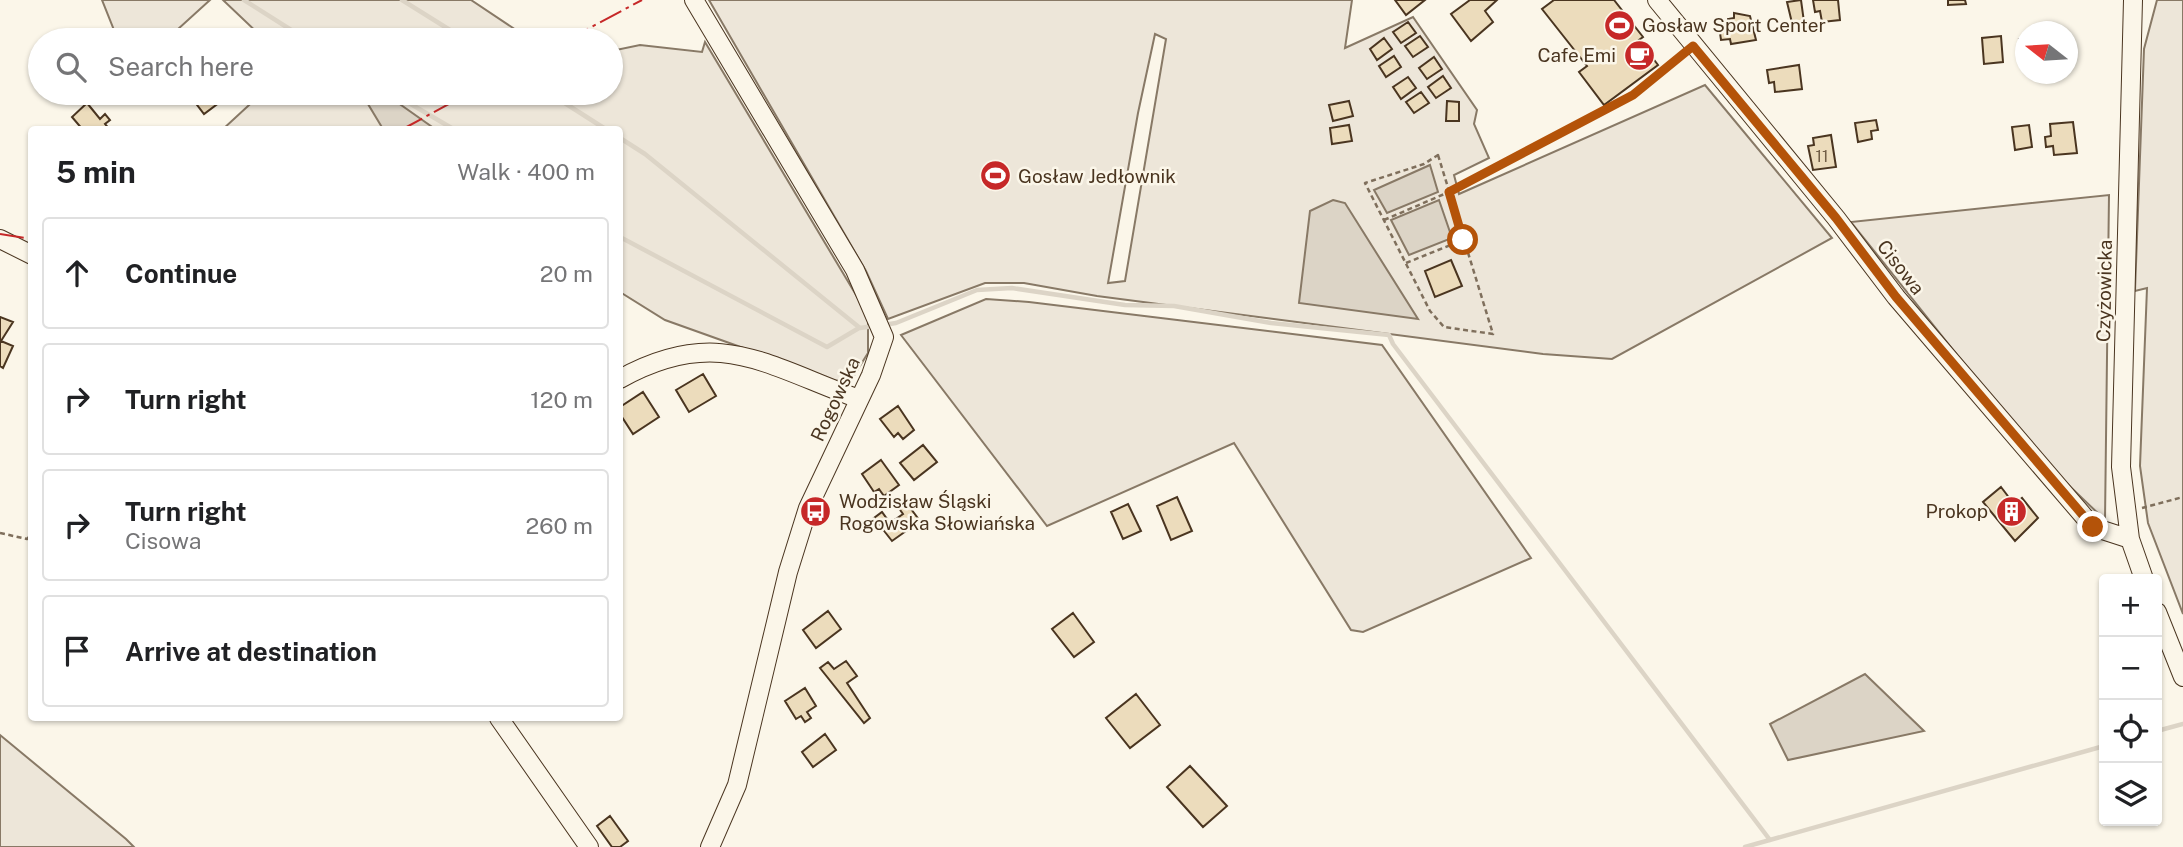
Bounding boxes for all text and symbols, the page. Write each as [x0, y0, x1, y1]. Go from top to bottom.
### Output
sports icon: Gosław Sport Center [1602, 8, 1636, 42]
place label: Gosław Sport Center [1642, 14, 1826, 36]
north arrow [2015, 21, 2078, 84]
search box [28, 28, 623, 105]
cafe icon: Cafe Emi [1622, 38, 1656, 72]
place label: Cafe Emi [1538, 44, 1616, 66]
icon: search [52, 48, 90, 86]
text: Search here [108, 51, 254, 82]
house number: 11 [1815, 147, 1829, 166]
text: 5 min [56, 154, 136, 190]
text: Walk · 400 m [457, 158, 595, 185]
sports icon: Gosław Jedłownik [978, 159, 1012, 193]
place label: Gosław Jedłownik [1018, 165, 1176, 187]
route start [1447, 224, 1478, 255]
street label: Cisowa [1873, 235, 1929, 299]
street label: Czyżowicka [2092, 240, 2116, 342]
icon: ahead [58, 254, 96, 292]
text: Continue [125, 258, 237, 289]
text: 20 m [540, 260, 593, 287]
street label: Rogowska [806, 353, 864, 445]
icon: right [58, 380, 96, 418]
text: Turn right [125, 384, 247, 415]
text: 120 m [530, 386, 593, 413]
place label: Wodzisław Śląski Rogowska Słowiańska [839, 490, 1035, 534]
building icon: Prokop [1994, 494, 2028, 528]
bus stop icon: Wodzisław Śląski Rogowska Słowiańska [799, 495, 833, 529]
text: Turn right [125, 496, 247, 527]
place label: Prokop [1926, 500, 1988, 522]
icon: right [58, 506, 96, 544]
route end [2077, 511, 2108, 542]
text: 260 m [526, 512, 593, 539]
text: Cisowa [125, 527, 201, 554]
map controls [2099, 574, 2162, 826]
button: + [2099, 574, 2162, 637]
icon: arrive [58, 632, 96, 670]
text: Arrive at destination [125, 636, 377, 667]
button: − [2099, 637, 2162, 700]
button: locate [2099, 700, 2162, 763]
button: layers [2099, 763, 2162, 826]

